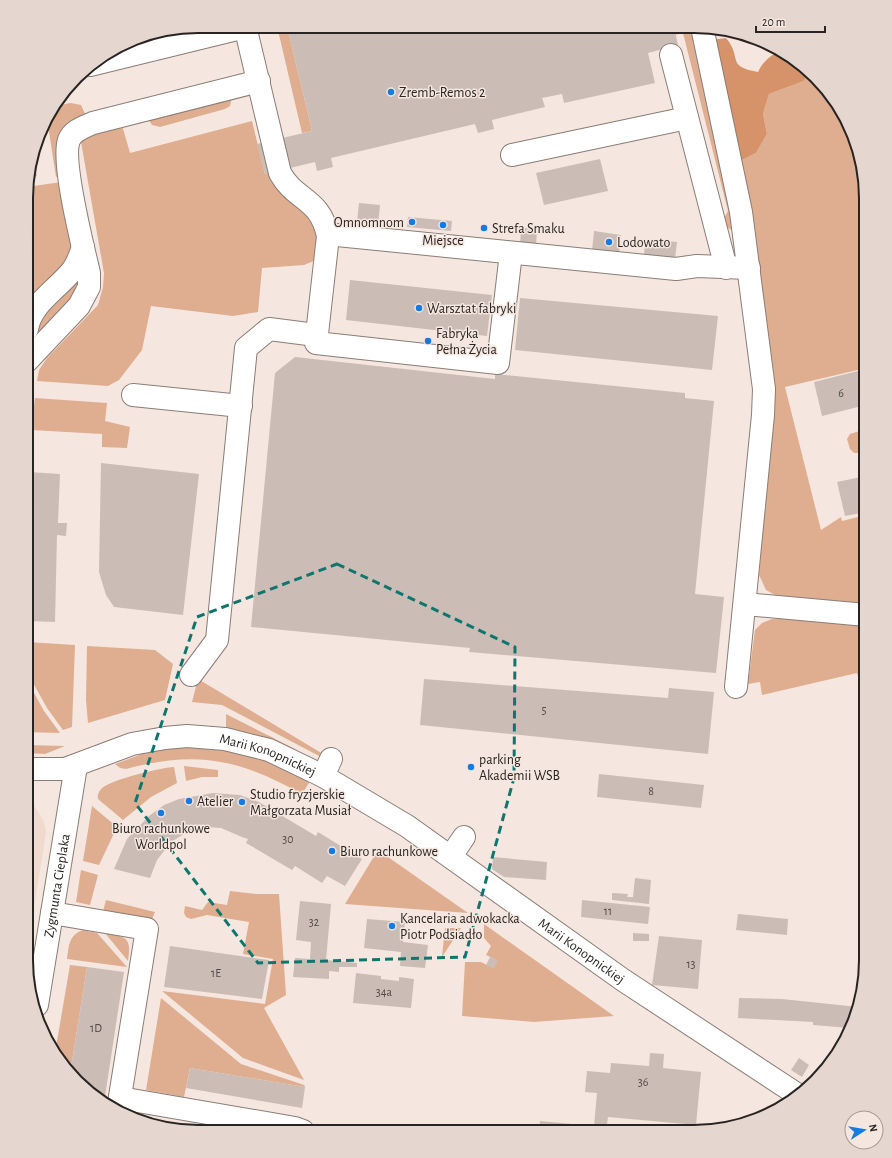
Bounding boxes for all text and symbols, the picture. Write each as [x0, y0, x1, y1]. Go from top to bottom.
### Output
scale bar [756, 8, 825, 34]
text: 20 m [762, 16, 785, 28]
place label: Zremb-Remos 2 [399, 86, 485, 100]
marker: Zremb-Remos 2 [386, 87, 396, 97]
place label: Omnomnom [334, 216, 404, 230]
marker: Omnomnom [407, 217, 417, 227]
marker: Miejsce [438, 220, 448, 230]
place label: Strefa Smaku [492, 222, 565, 236]
marker: Strefa Smaku [479, 223, 489, 233]
place label: Miejsce [422, 234, 464, 248]
place label: Lodowato [617, 236, 670, 250]
marker: Lodowato [604, 237, 614, 247]
place label: Warsztat fabryki [427, 302, 516, 316]
marker: Warsztat fabryki [414, 303, 424, 313]
place label: Fabryka Pełna Życia [436, 327, 497, 357]
marker: Fabryka Pełna Życia [423, 336, 433, 346]
house number: 6 [838, 387, 844, 399]
house number: 5 [541, 704, 547, 716]
street label: Marii Konopnickiej [218, 732, 318, 780]
place label: parking Akademii WSB [479, 753, 560, 783]
marker: parking Akademii WSB [466, 762, 476, 772]
house number: 8 [648, 785, 654, 797]
place label: Studio fryzjerskie Małgorzata Musiał [250, 788, 352, 818]
place label: Atelier [197, 795, 234, 809]
marker: Atelier [184, 796, 194, 806]
marker: Studio fryzjerskie Małgorzata Musiał [237, 797, 247, 807]
marker: Biuro rachunkowe Worldpol [156, 808, 166, 818]
place label: Biuro rachunkowe Worldpol [112, 822, 210, 852]
street label: Zygmunta Cieplaka [42, 832, 73, 939]
house number: 30 [282, 833, 294, 845]
place label: Biuro rachunkowe [340, 845, 438, 859]
marker: Biuro rachunkowe [327, 846, 337, 856]
house number: 11 [604, 905, 612, 917]
place label: Kancelaria adwokacka Piotr Podsiadło [400, 912, 520, 942]
house number: 32 [309, 916, 320, 928]
street label: Marii Konopnickiej [536, 916, 627, 987]
marker: Kancelaria adwokacka Piotr Podsiadło [387, 921, 397, 931]
house number: 13 [686, 958, 696, 970]
house number: 1E [211, 967, 221, 979]
house number: 34a [376, 986, 393, 998]
house number: 1D [90, 1022, 102, 1034]
house number: 36 [638, 1076, 649, 1088]
north arrow [844, 1110, 884, 1150]
text: N [867, 1123, 879, 1133]

